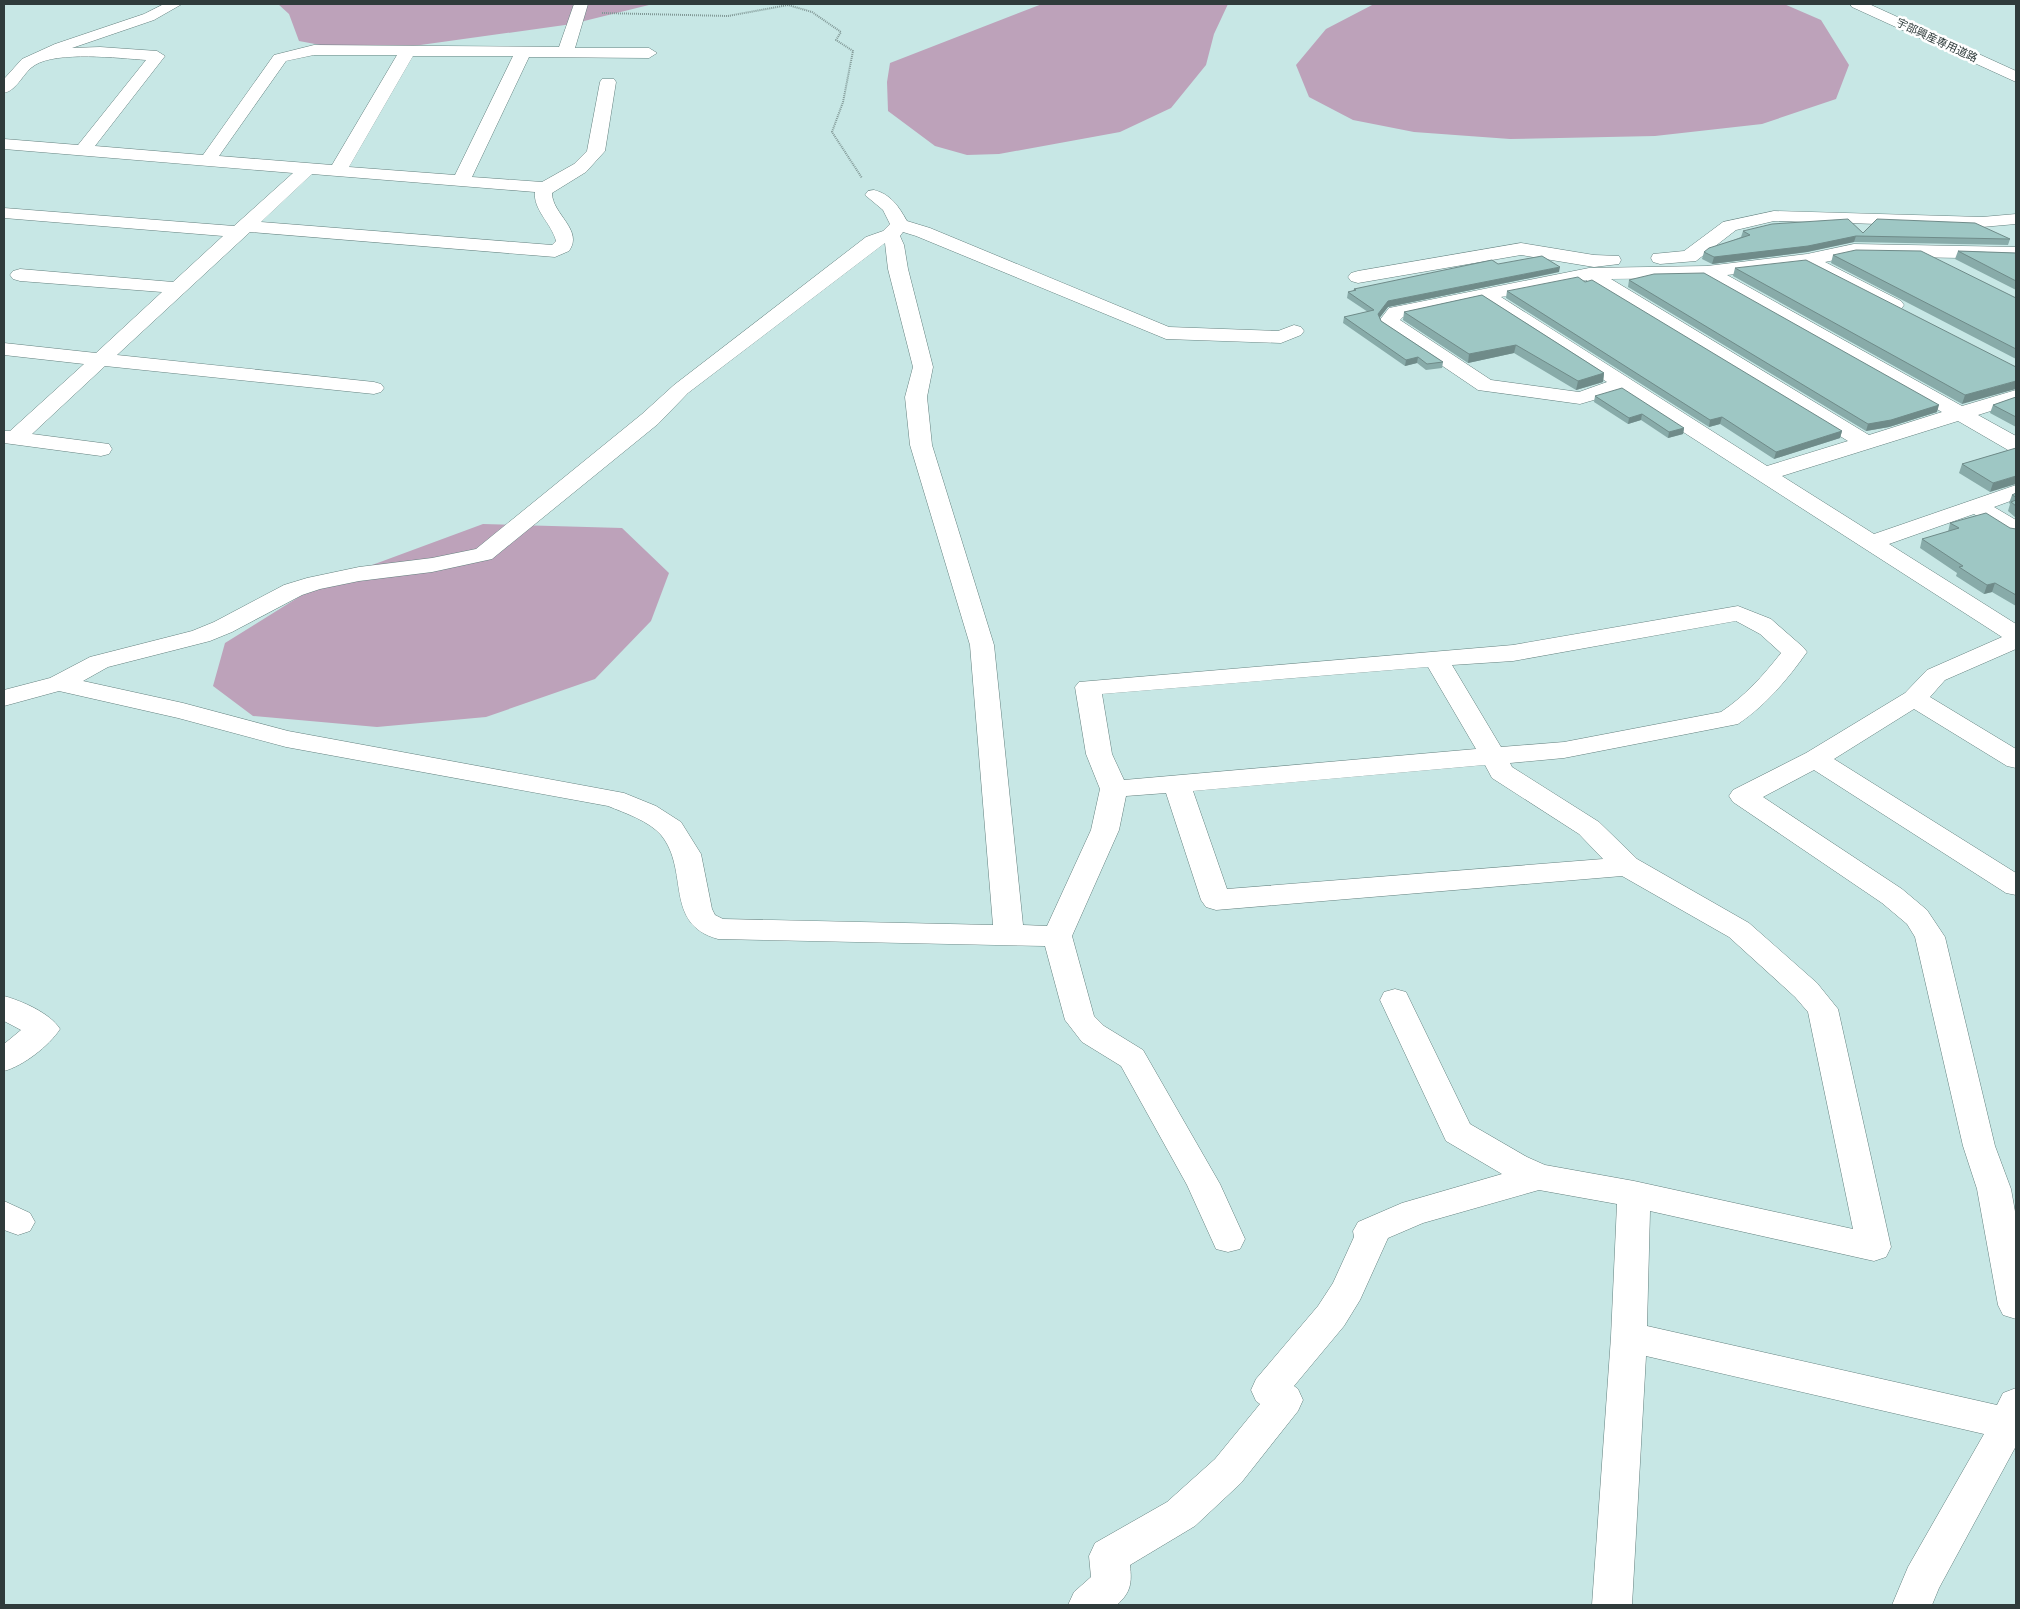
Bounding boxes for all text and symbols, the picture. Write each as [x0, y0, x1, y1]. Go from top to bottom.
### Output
street label: 宇部興産専用道路 [1895, 16, 1979, 64]

